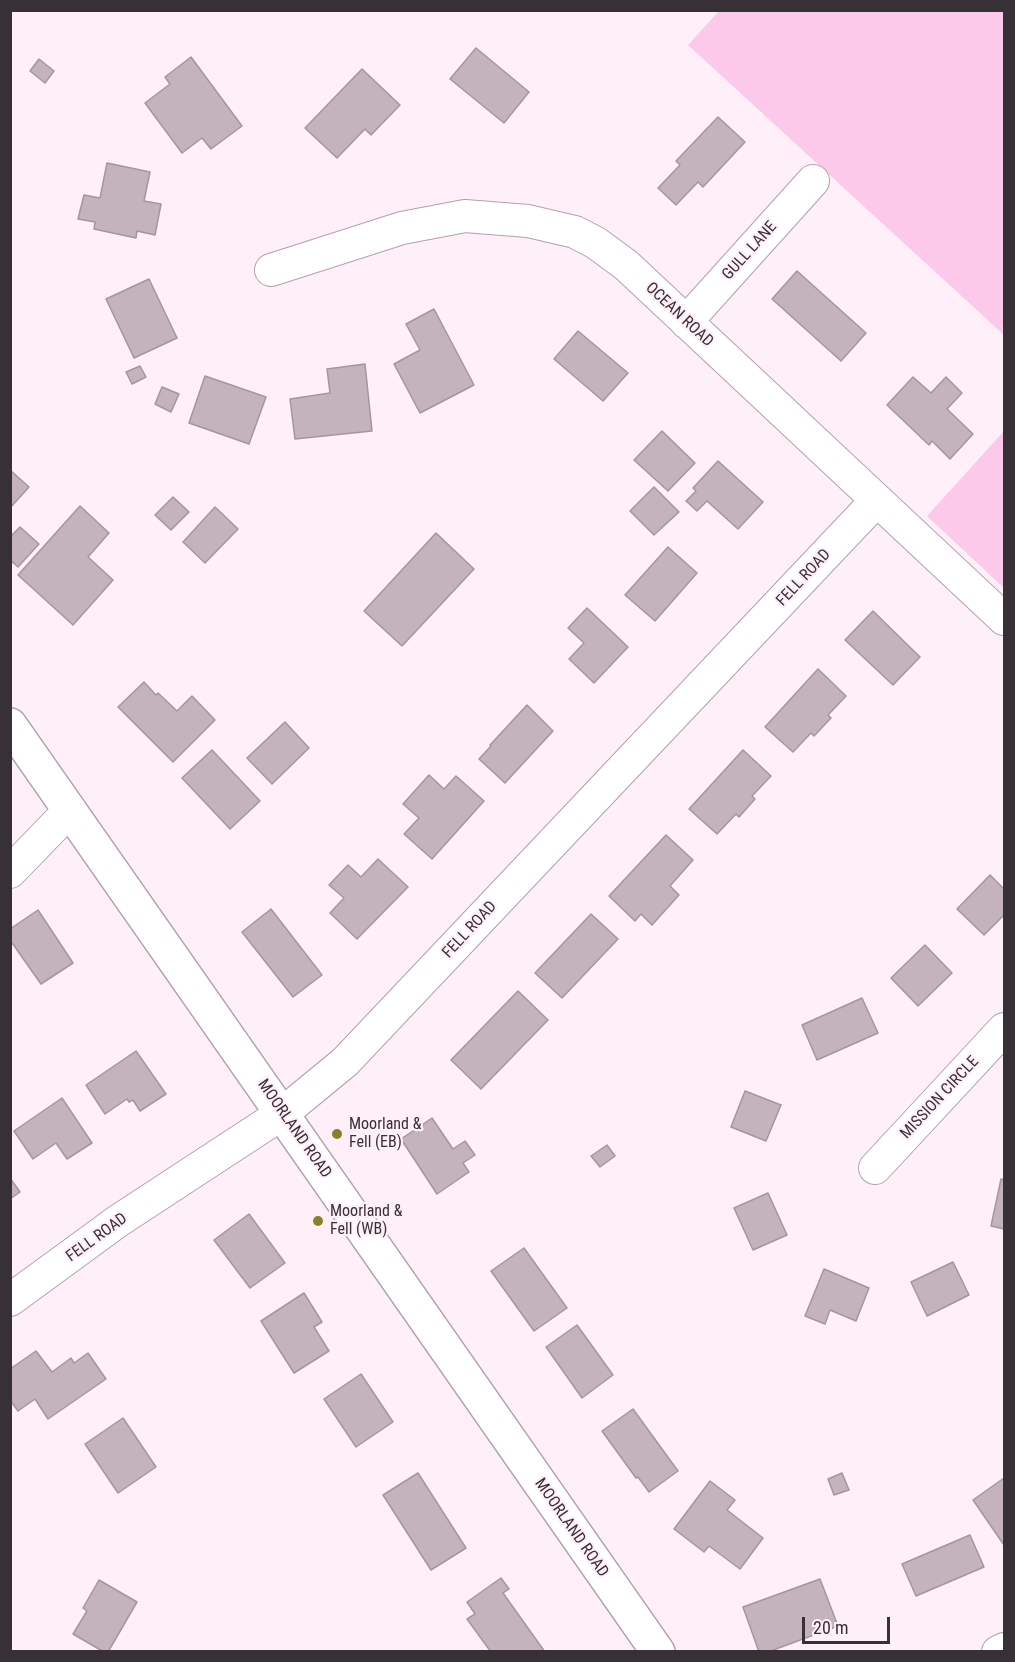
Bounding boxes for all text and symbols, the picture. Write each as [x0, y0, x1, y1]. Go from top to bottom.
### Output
street label: GULL LANE [719, 218, 781, 284]
street label: OCEAN ROAD [641, 279, 717, 351]
street label: FELL ROAD [773, 546, 835, 610]
street label: FELL ROAD [439, 898, 501, 962]
street label: MISSION CIRCLE [897, 1053, 983, 1143]
street label: MOORLAND ROAD [253, 1076, 335, 1182]
place label: Moorland & Fell (EB) [349, 1115, 421, 1153]
marker: Moorland & Fell (EB) [330, 1127, 344, 1141]
place label: Moorland & Fell (WB) [330, 1202, 402, 1240]
street label: FELL ROAD [63, 1209, 131, 1267]
marker: Moorland & Fell (WB) [311, 1214, 325, 1228]
street label: MOORLAND ROAD [530, 1475, 612, 1581]
scale bar [805, 1605, 894, 1643]
text: 20 m [813, 1617, 848, 1638]

